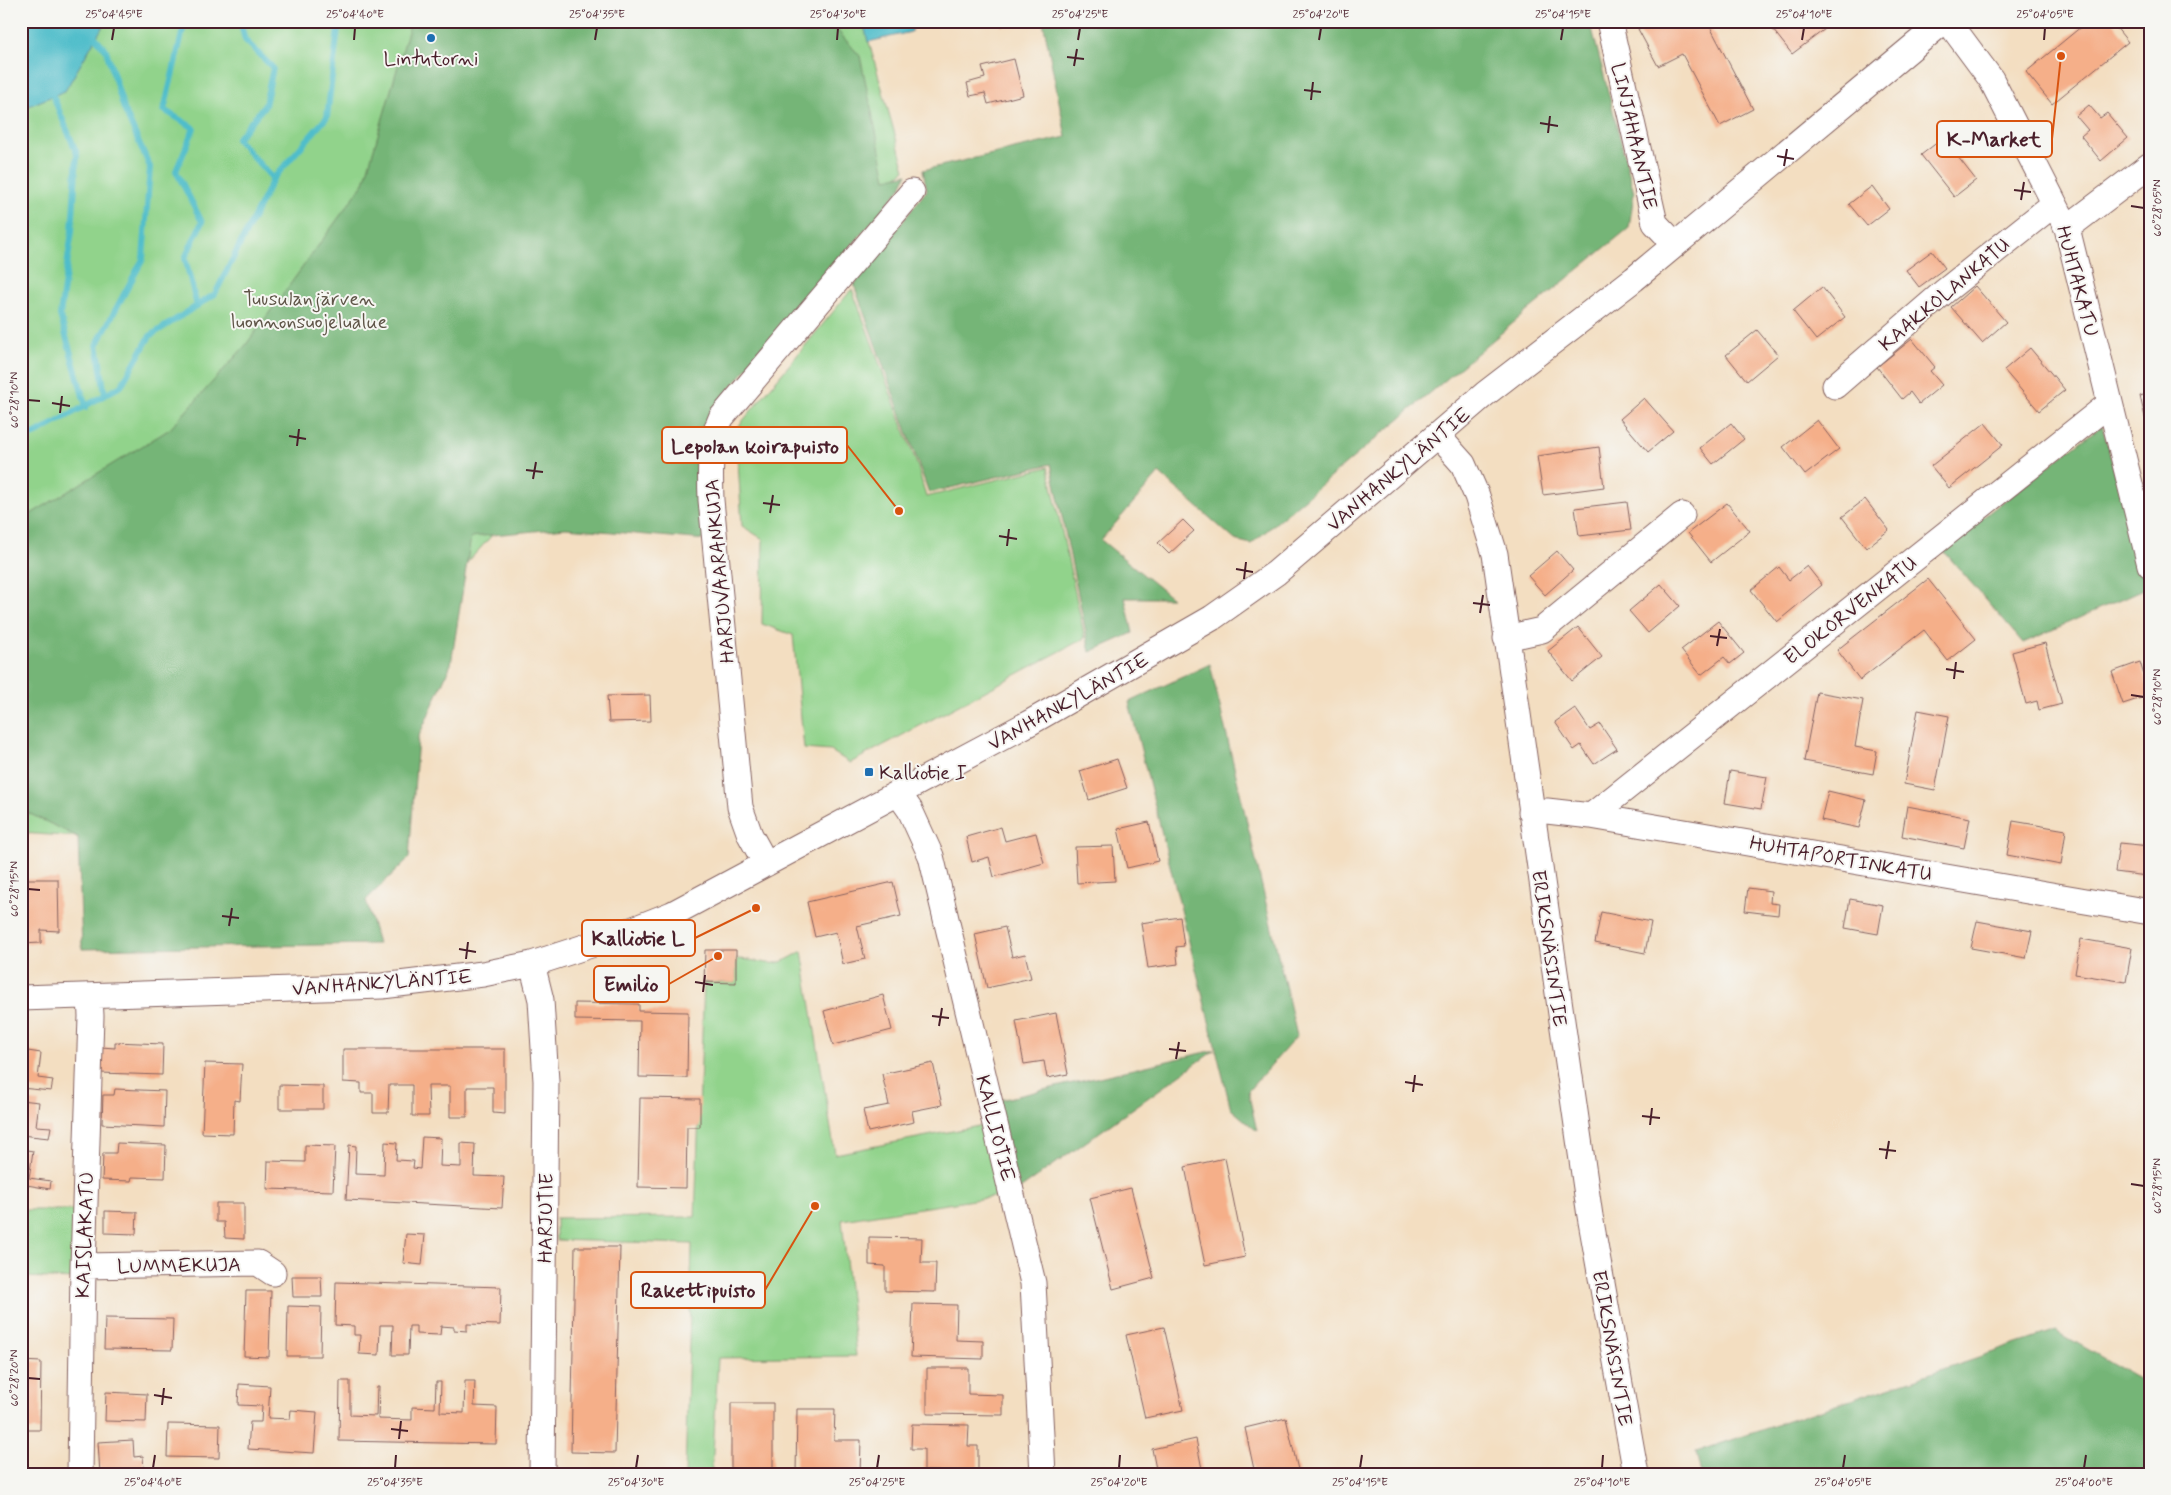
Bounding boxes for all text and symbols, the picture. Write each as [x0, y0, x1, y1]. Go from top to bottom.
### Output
text: 25°04'45"E [85, 7, 143, 23]
text: 25°04'40"E [326, 7, 384, 23]
text: 25°04'35"E [569, 7, 625, 23]
text: 25°04'30"E [810, 7, 866, 23]
text: 25°04'25"E [1052, 7, 1108, 23]
text: 25°04'20"E [1293, 7, 1350, 23]
text: 25°04'15"E [1535, 7, 1591, 23]
text: 25°04'10"E [1776, 7, 1832, 23]
text: 25°04'05"E [2016, 7, 2074, 23]
marker: Lintutorni [425, 32, 437, 44]
place label: Lintutorni [384, 46, 478, 73]
street label: LINJAHAANTIE [1604, 61, 1663, 212]
callout: K-Market [1937, 121, 2052, 157]
text: K-Market [1947, 126, 2042, 154]
text: 60°28'05"N [2150, 179, 2166, 237]
street label: HUHTAKATU [2049, 223, 2104, 340]
street label: KAAKKOLANKATU [1874, 232, 2016, 358]
park label: Tuusulanjärven luonnonsuojelualue [231, 286, 387, 336]
text: 60°28'10"N [7, 372, 23, 428]
street label: VANHANKYLÄNTIE [1321, 402, 1477, 538]
callout: Lepolan koirapuisto [662, 427, 847, 463]
text: Lepolan koirapuisto [671, 433, 839, 461]
street label: HARJUVAARANKUJA [699, 477, 742, 664]
street label: ELOKORVENKATU [1779, 551, 1923, 672]
street label: VANHANKYLÄNTIE [983, 647, 1154, 758]
text: 60°28'10"N [2150, 669, 2166, 725]
place label: Kalliotie I [879, 760, 967, 787]
marker: Kalliotie I [863, 766, 875, 778]
street label: HUHTAPORTINKATU [1747, 830, 1934, 889]
text: 60°28'15"N [7, 861, 23, 917]
street label: ERIKSNÄSINTIE [1524, 868, 1573, 1028]
callout: Kalliotie L [582, 920, 695, 956]
text: Kalliotie L [592, 925, 686, 953]
street label: VANHANKYLÄNTIE [291, 964, 473, 1003]
callout: Emilio [594, 966, 669, 1002]
text: Emilio [603, 971, 659, 999]
street label: KALLIOTIE [968, 1072, 1021, 1184]
text: 60°28'15"N [2150, 1158, 2166, 1214]
street label: KAISLAKATU [70, 1171, 101, 1299]
street label: HARJUTIE [532, 1173, 561, 1263]
street label: LUMMEKUJA [117, 1252, 241, 1281]
street label: ERIKSNÄSINTIE [1585, 1268, 1639, 1428]
callout: Rakettipuisto [631, 1272, 765, 1308]
text: Rakettipuisto [641, 1277, 755, 1305]
text: 60°28'20"N [7, 1349, 23, 1407]
text: 25°04'40"E [124, 1475, 182, 1491]
text: 25°04'35"E [367, 1475, 423, 1491]
text: 25°04'30"E [608, 1475, 664, 1491]
text: 25°04'25"E [849, 1475, 905, 1491]
text: 25°04'20"E [1091, 1475, 1148, 1491]
text: 25°04'15"E [1332, 1475, 1388, 1491]
text: 25°04'10"E [1574, 1475, 1630, 1491]
text: 25°04'05"E [1814, 1475, 1872, 1491]
text: 25°04'00"E [2055, 1475, 2113, 1491]

